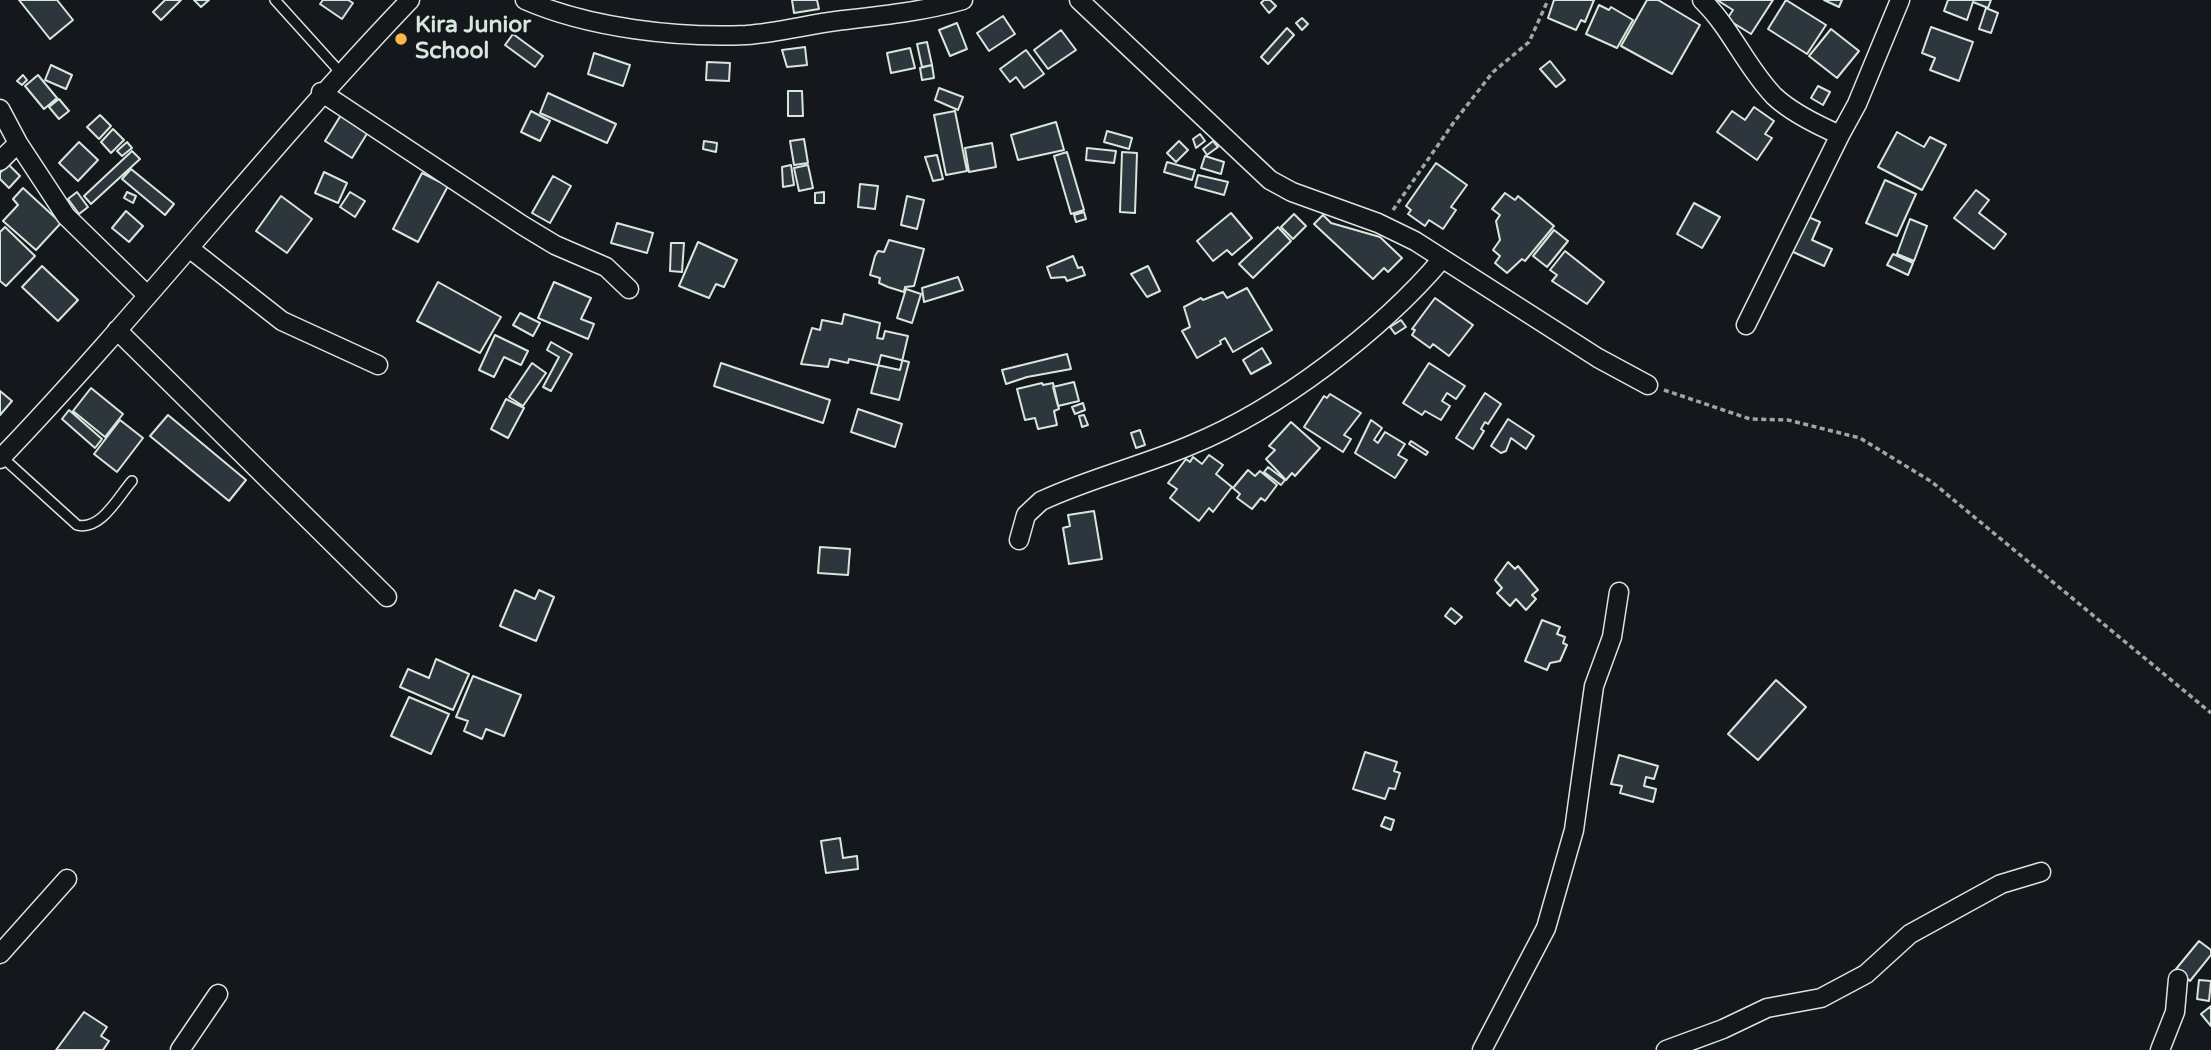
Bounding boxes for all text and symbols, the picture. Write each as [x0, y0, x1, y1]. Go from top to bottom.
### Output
place label: Kira Junior School [415, 12, 531, 66]
marker: Kira Junior School [393, 31, 409, 47]

